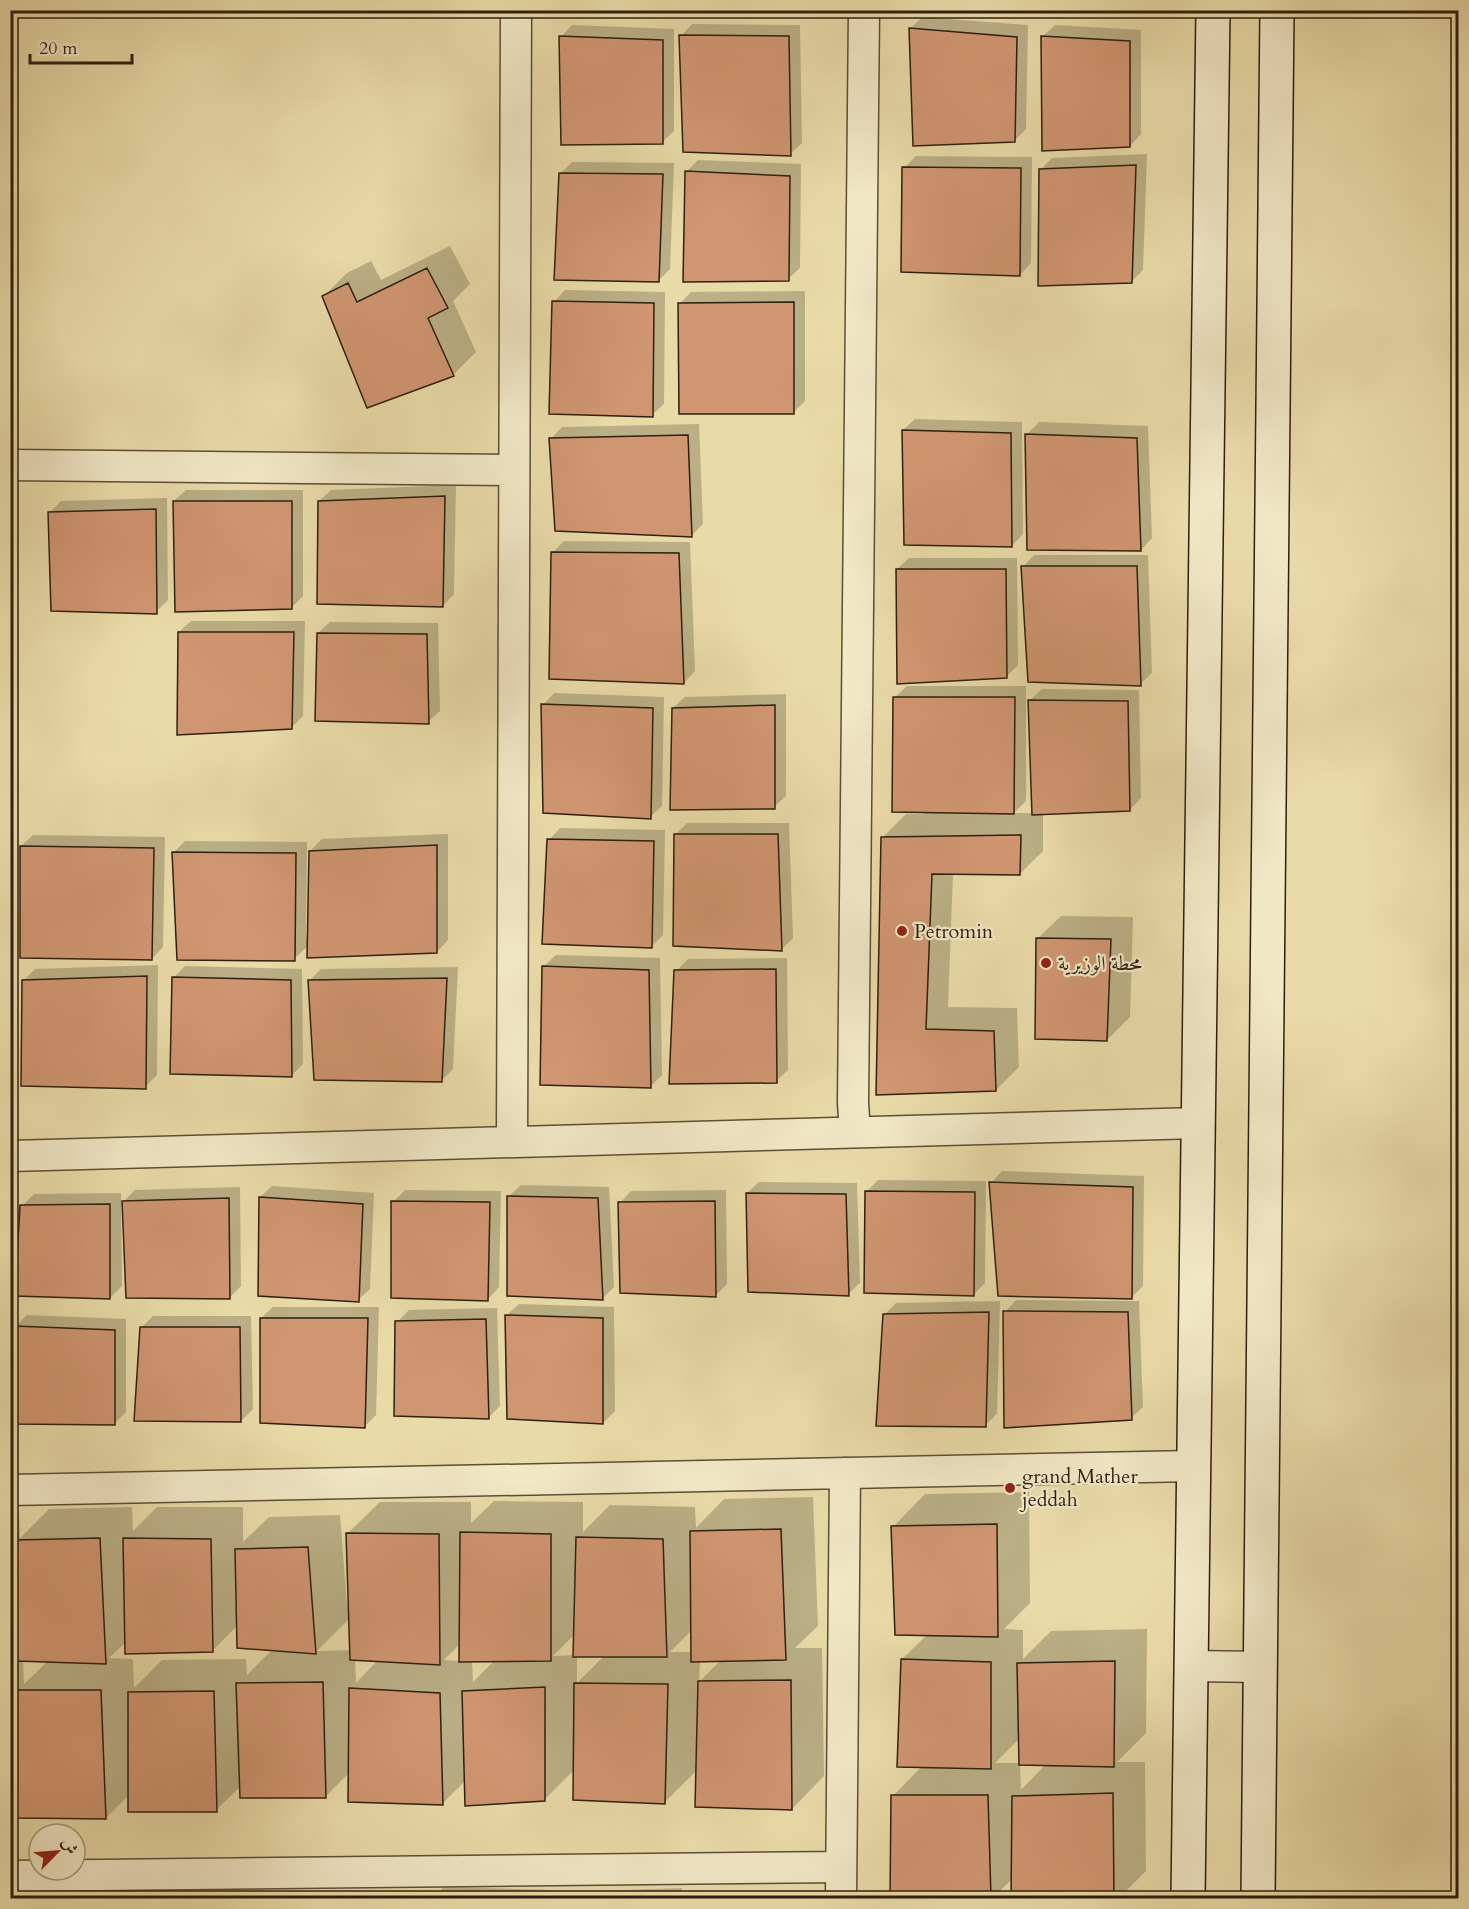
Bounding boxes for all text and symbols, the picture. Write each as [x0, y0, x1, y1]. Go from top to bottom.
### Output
scale bar [30, 27, 132, 65]
text: 20 m [39, 36, 78, 61]
place label: Petromin [914, 918, 994, 945]
marker: Petromin [895, 924, 909, 938]
place label: محطة الوزيرية [1058, 950, 1142, 977]
marker: محطة الوزيرية [1039, 956, 1053, 970]
place label: grand Mather jeddah [1019, 1463, 1138, 1513]
marker: grand Mather jeddah [1003, 1481, 1017, 1495]
north arrow [27, 1822, 87, 1882]
text: ش [56, 1834, 83, 1858]

